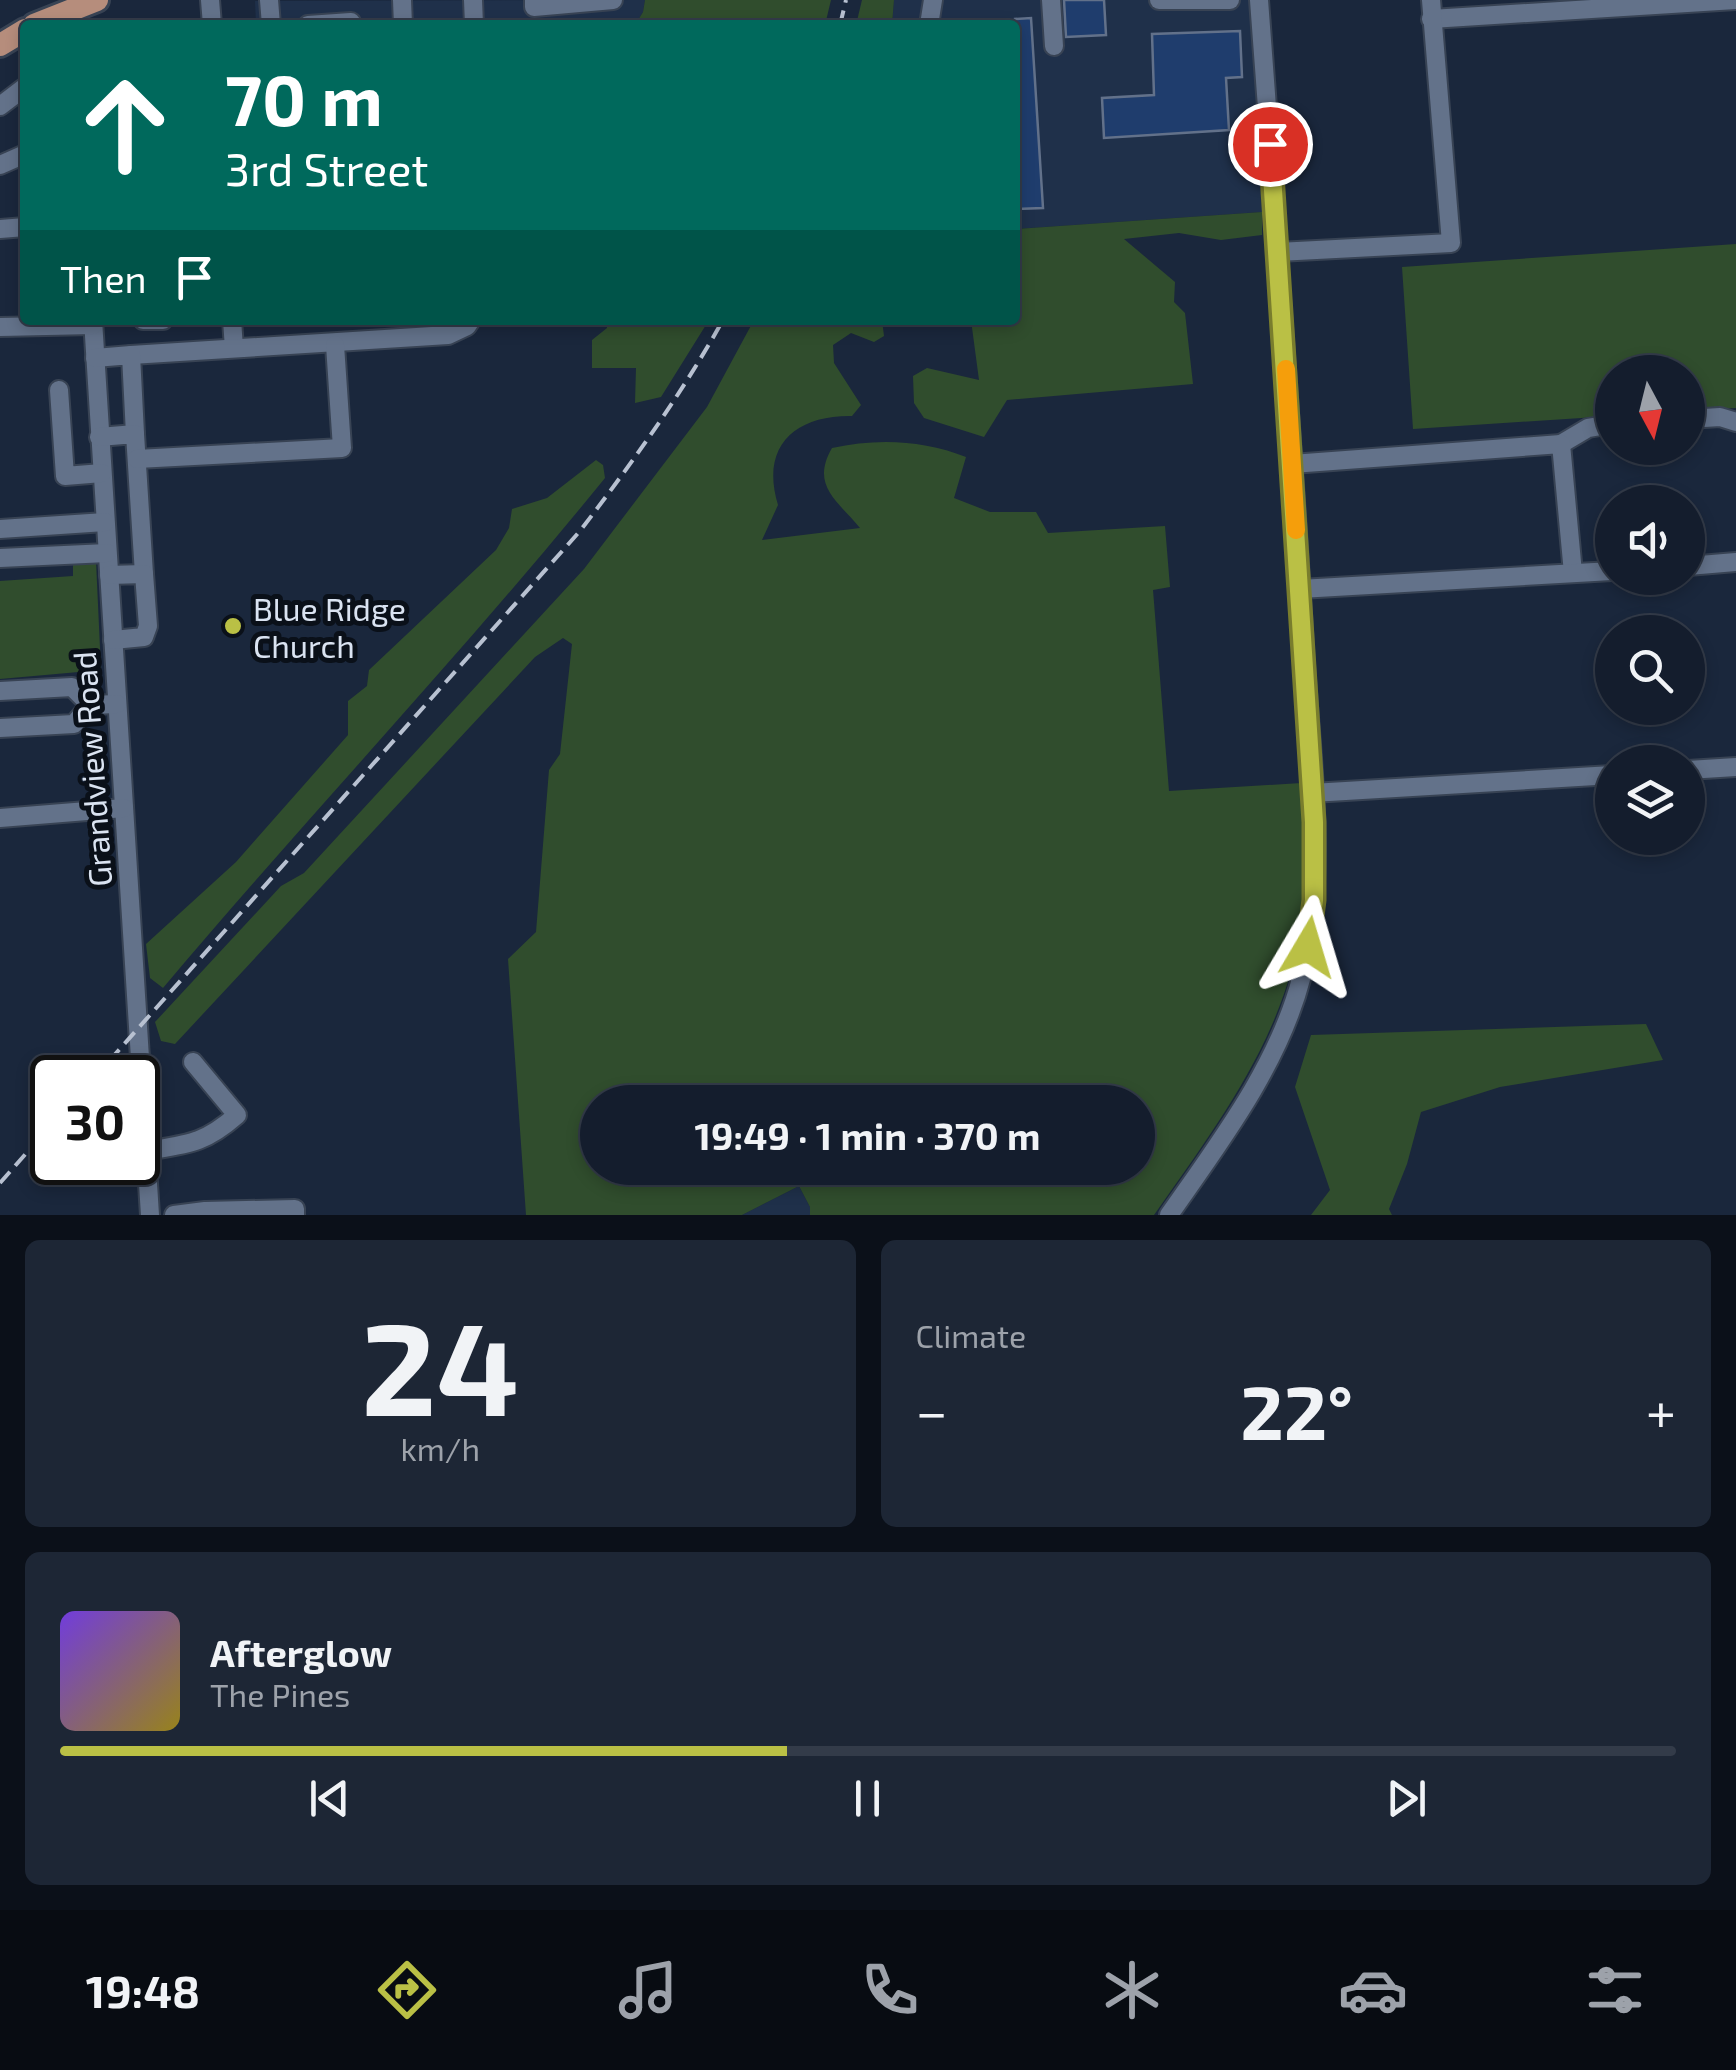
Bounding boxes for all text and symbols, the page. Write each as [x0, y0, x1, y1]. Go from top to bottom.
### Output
text: 70 m [225, 56, 383, 140]
icon: ahead [60, 60, 190, 190]
pin [1228, 102, 1313, 187]
icon: arrive [1243, 117, 1298, 172]
text: 3rd Street [225, 141, 429, 195]
icon: arrive [167, 250, 222, 305]
text: Then [60, 255, 147, 301]
north arrow [1595, 355, 1705, 465]
map controls [1595, 355, 1705, 855]
button: sound [1595, 485, 1705, 595]
place label: Blue Ridge Church [253, 589, 406, 664]
marker: Blue Ridge Church [222, 615, 244, 637]
button: search [1595, 615, 1705, 725]
street label: Grandview Road [64, 650, 118, 888]
button: layers [1595, 745, 1705, 855]
position arrow [1256, 895, 1360, 999]
speed limit sign: 30 [30, 1055, 160, 1185]
text: 19:49 · 1 min · 370 m [695, 1112, 1040, 1158]
text: 24 [361, 1286, 519, 1442]
text: Climate [916, 1316, 1026, 1354]
text: 22° [1240, 1365, 1353, 1455]
text: − [916, 1377, 948, 1443]
text: + [1646, 1377, 1676, 1443]
text: km/h [401, 1429, 480, 1467]
text: Afterglow [210, 1629, 392, 1675]
text: The Pines [210, 1675, 350, 1713]
icon: previous [302, 1771, 357, 1826]
icon: pause [840, 1771, 895, 1826]
icon: next [1379, 1771, 1434, 1826]
icon: directions [372, 1955, 442, 2025]
icon: music [613, 1955, 683, 2025]
icon: phone [855, 1955, 925, 2025]
icon: climate [1097, 1955, 1167, 2025]
icon: car [1338, 1955, 1408, 2025]
icon: filters [1580, 1955, 1650, 2025]
text: 19:48 [86, 1963, 200, 2017]

